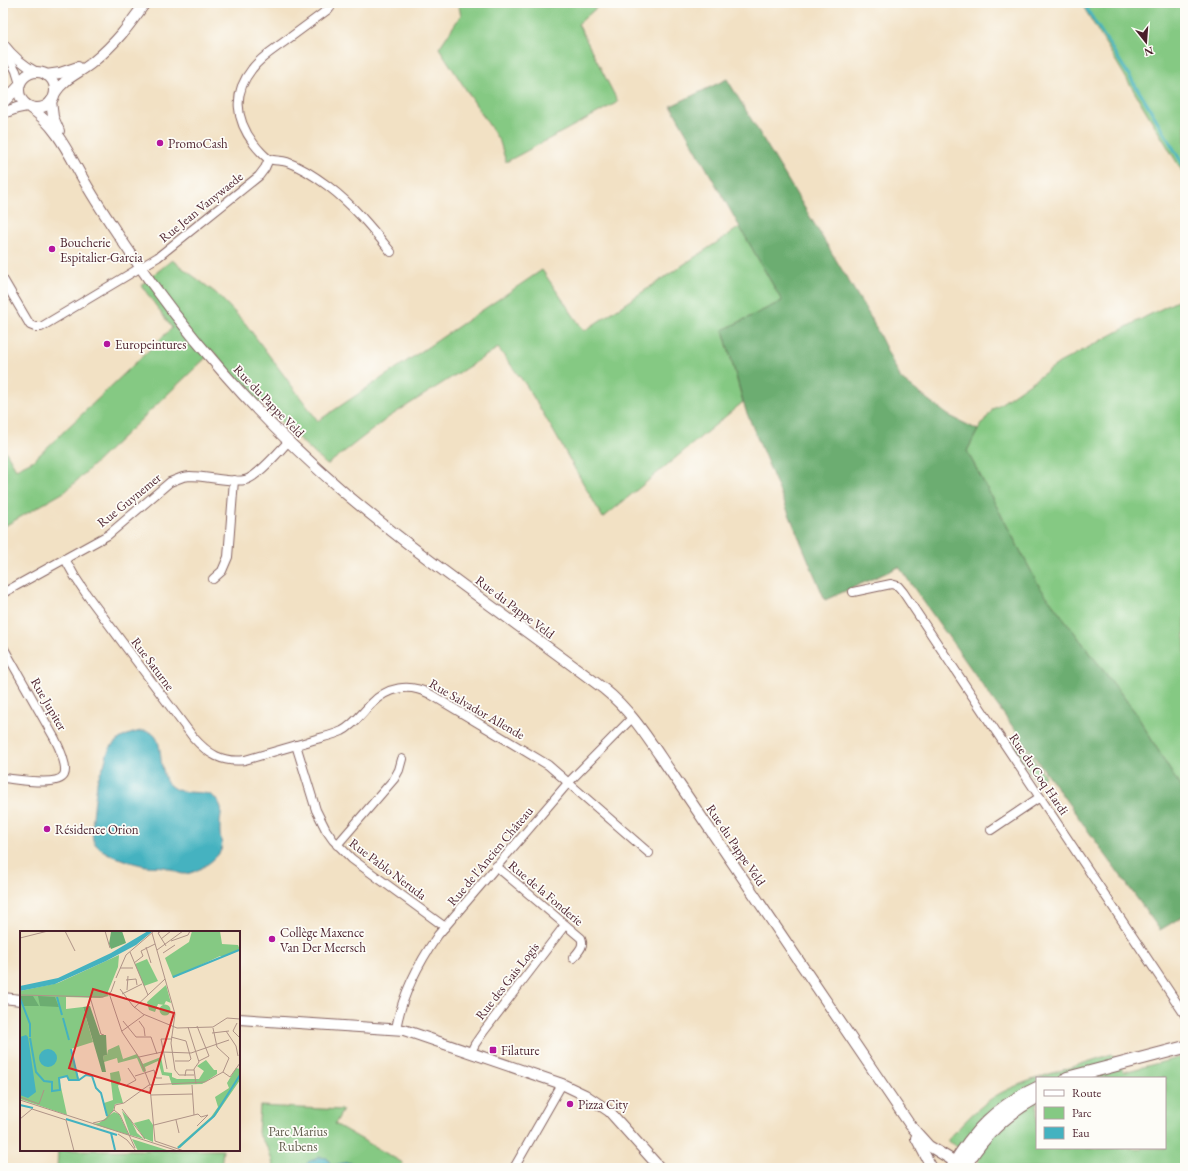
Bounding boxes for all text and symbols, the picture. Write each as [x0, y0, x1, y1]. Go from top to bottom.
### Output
north arrow [1126, 22, 1166, 62]
text: N [1143, 44, 1155, 60]
place label: PromoCash [168, 135, 228, 152]
marker: PromoCash [155, 138, 165, 148]
street label: Rue Jean Vanywaede [156, 168, 246, 246]
place label: Boucherie Espitalier-Garcia [60, 234, 143, 266]
marker: Boucherie Espitalier-Garcia [47, 244, 57, 254]
place label: Europeintures [115, 336, 186, 353]
marker: Europeintures [102, 339, 112, 349]
street label: Rue du Pappe Veld [230, 361, 308, 441]
street label: Rue Guynemer [94, 469, 165, 531]
street label: Rue du Pappe Veld [472, 572, 558, 643]
street label: Rue Saturne [127, 634, 179, 694]
street label: Rue Jupiter [27, 674, 71, 734]
street label: Rue Salvador Allende [426, 675, 528, 743]
street label: Rue du Coq Hardi [1005, 730, 1073, 818]
street label: Rue du Pappe Veld [702, 801, 770, 889]
street label: Rue de l'Ancien Château [443, 803, 537, 909]
place label: Résidence Orion [55, 821, 139, 838]
marker: Résidence Orion [42, 824, 52, 834]
street label: Rue Pablo Neruda [346, 834, 431, 904]
street label: Rue de la Fonderie [505, 857, 587, 929]
place label: Collège Maxence Van Der Meersch [280, 924, 366, 956]
inset map [20, 931, 240, 1151]
marker: Collège Maxence Van Der Meersch [267, 934, 277, 944]
street label: Rue des Gais Logis [471, 939, 543, 1023]
place label: Filature [501, 1042, 540, 1059]
marker: Filature [488, 1045, 498, 1055]
legend [1036, 1077, 1166, 1149]
text: Route [1072, 1085, 1102, 1101]
place label: Pizza City [578, 1096, 628, 1113]
marker: Pizza City [565, 1099, 575, 1109]
text: Parc [1072, 1105, 1092, 1121]
park label: Parc Marius Rubens [268, 1123, 328, 1155]
text: Eau [1072, 1125, 1090, 1141]

